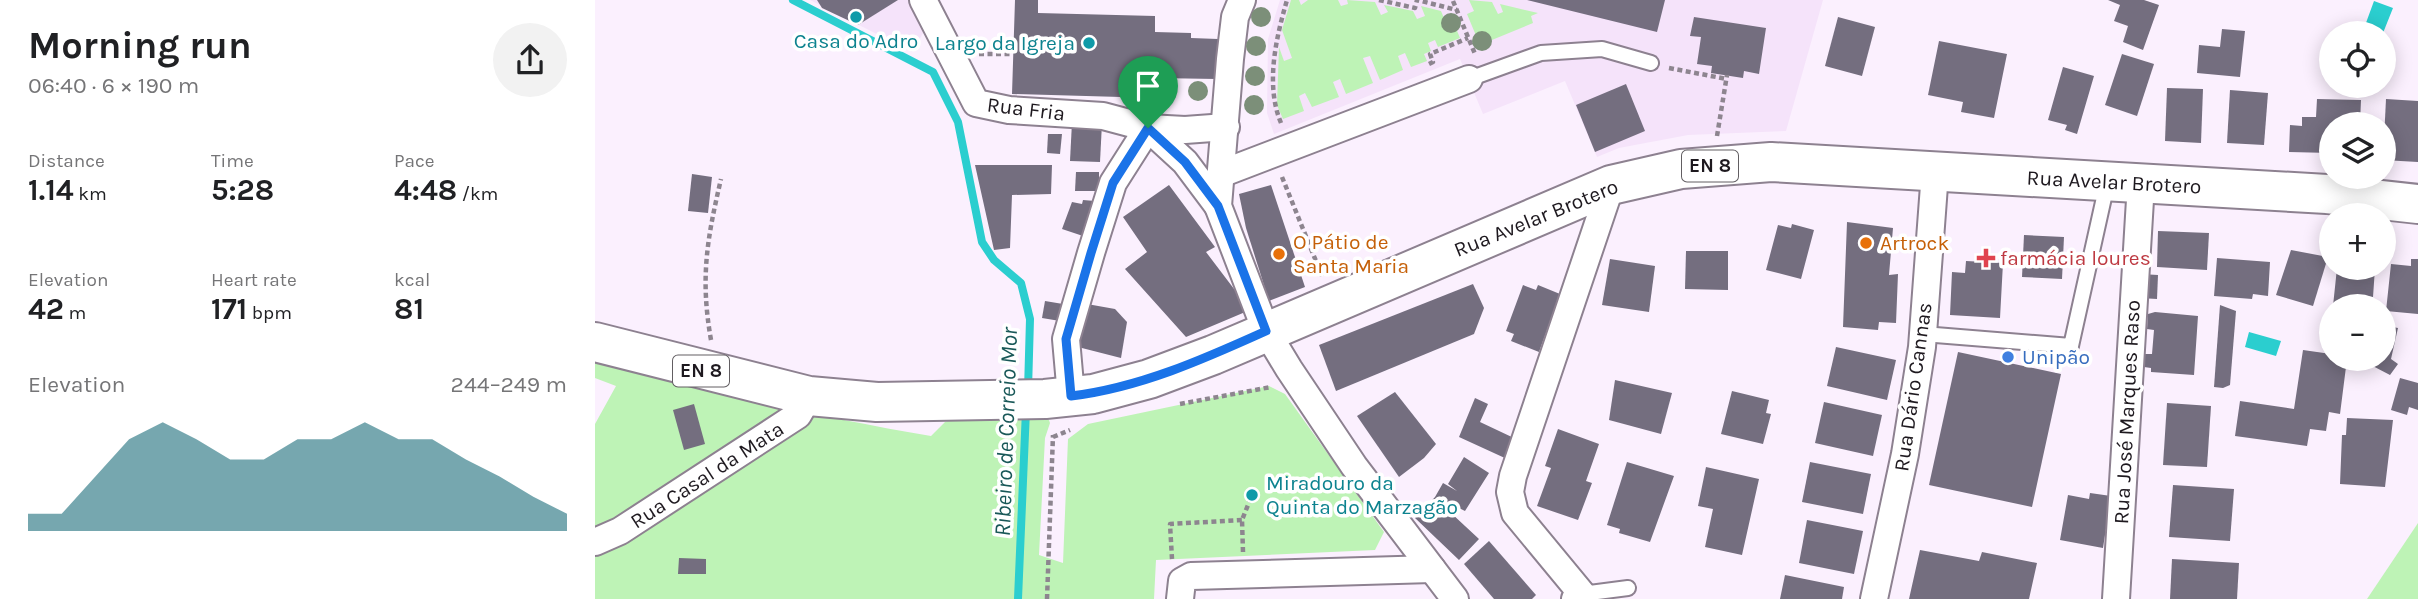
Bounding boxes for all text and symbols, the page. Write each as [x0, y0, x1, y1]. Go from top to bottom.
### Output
marker: Casa do Adro [848, 9, 864, 25]
map controls [2319, 21, 2396, 371]
button: locate [2319, 21, 2396, 98]
text: Morning run [28, 23, 252, 68]
button: share [493, 23, 567, 97]
place label: Casa do Adro [794, 29, 918, 53]
place label: Largo da Igreja [935, 31, 1075, 55]
marker: Largo da Igreja [1081, 35, 1097, 51]
pin [1118, 56, 1178, 128]
icon: arrive [1129, 67, 1167, 105]
text: 06:40 · 6 × 190 m [28, 72, 199, 99]
street label: Rua Fria [986, 92, 1066, 126]
button: layers [2319, 112, 2396, 189]
text: Distance [28, 150, 105, 172]
text: Time [211, 150, 254, 172]
text: Pace [394, 150, 435, 172]
road number: EN 8 [1682, 150, 1738, 182]
street label: Rua Avelar Brotero [2026, 165, 2202, 199]
text: 1.14 [28, 172, 74, 208]
text: 5:28 [211, 172, 274, 208]
text: 4:48 [394, 172, 457, 208]
street label: Rua Avelar Brotero [1450, 174, 1622, 262]
text: km [74, 183, 107, 205]
text: /km [457, 183, 498, 205]
button: + [2319, 203, 2396, 280]
place label: O Pátio de Santa Maria [1293, 230, 1409, 278]
place label: Artrock [1880, 231, 1949, 255]
marker: Artrock [1858, 235, 1874, 251]
marker: O Pátio de Santa Maria [1271, 246, 1287, 262]
place label: farmácia loures [2000, 246, 2151, 270]
marker: farmácia loures [1978, 250, 1994, 266]
text: Elevation [28, 269, 108, 291]
text: Heart rate [211, 269, 297, 291]
text: kcal [394, 269, 430, 291]
text: 42 [28, 291, 64, 327]
text: 171 [211, 291, 247, 327]
text: 81 [394, 291, 424, 327]
button: − [2319, 294, 2396, 371]
street label: Rua José Marques Raso [2109, 299, 2145, 525]
street label: Rua Dário Cannas [1889, 301, 1937, 473]
text: m [64, 302, 86, 324]
text: bpm [247, 302, 292, 324]
water label: Ribeiro de Correio Mor [989, 326, 1023, 537]
place label: Unipão [2022, 345, 2090, 369]
marker: Unipão [2000, 349, 2016, 365]
road number: EN 8 [673, 356, 729, 386]
text: Elevation [28, 371, 125, 398]
text: 244–249 m [451, 371, 567, 398]
street label: Rua Casal da Mata [626, 417, 788, 533]
place label: Miradouro da Quinta do Marzagão [1266, 471, 1458, 519]
marker: Miradouro da Quinta do Marzagão [1244, 487, 1260, 503]

